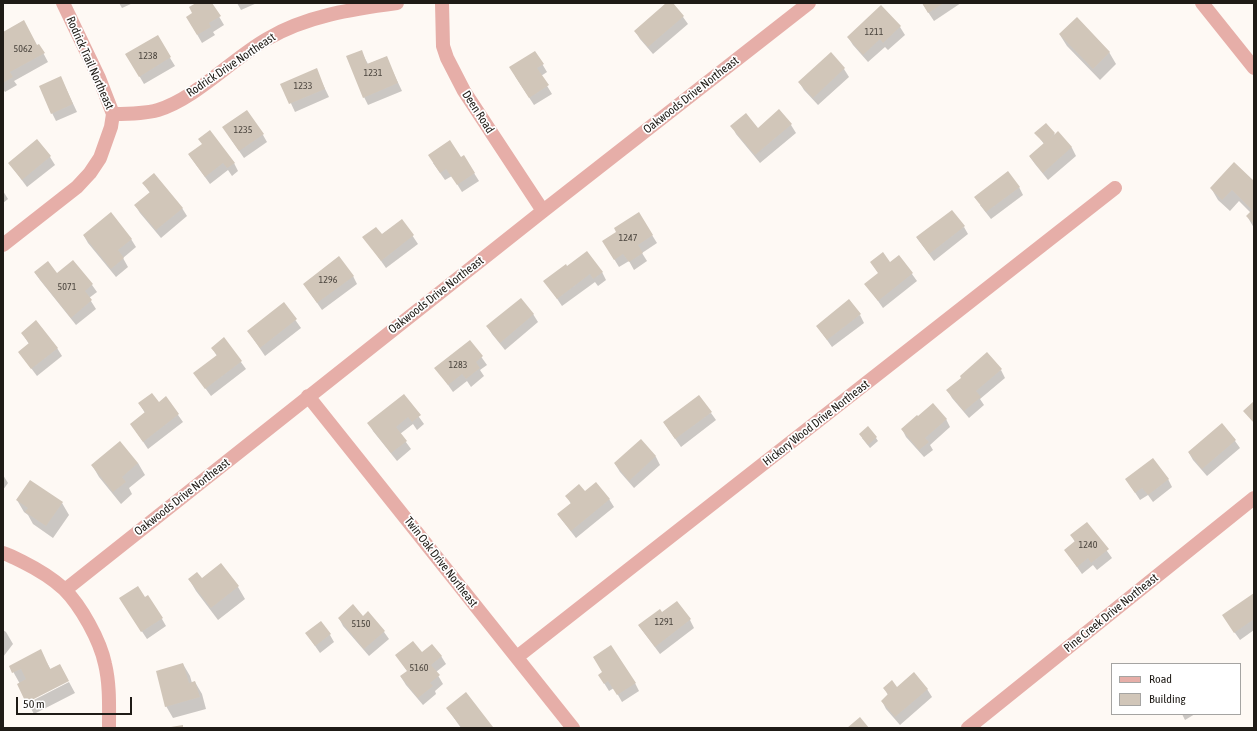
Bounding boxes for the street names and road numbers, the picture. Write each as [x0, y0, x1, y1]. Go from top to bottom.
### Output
street label: Rodrick Trail Northeast [63, 14, 117, 112]
street label: Rodrick Drive Northeast [184, 30, 278, 100]
street label: Oakwoods Drive Northeast [641, 53, 741, 137]
street label: Deen Road [459, 88, 497, 136]
street label: Oakwoods Drive Northeast [386, 253, 486, 337]
street label: Hickory Wood Drive Northeast [760, 377, 872, 469]
street label: Oakwoods Drive Northeast [132, 455, 232, 539]
street label: Twin Oak Drive Northeast [401, 514, 481, 610]
street label: Pine Creek Drive Northeast [1061, 571, 1161, 655]

